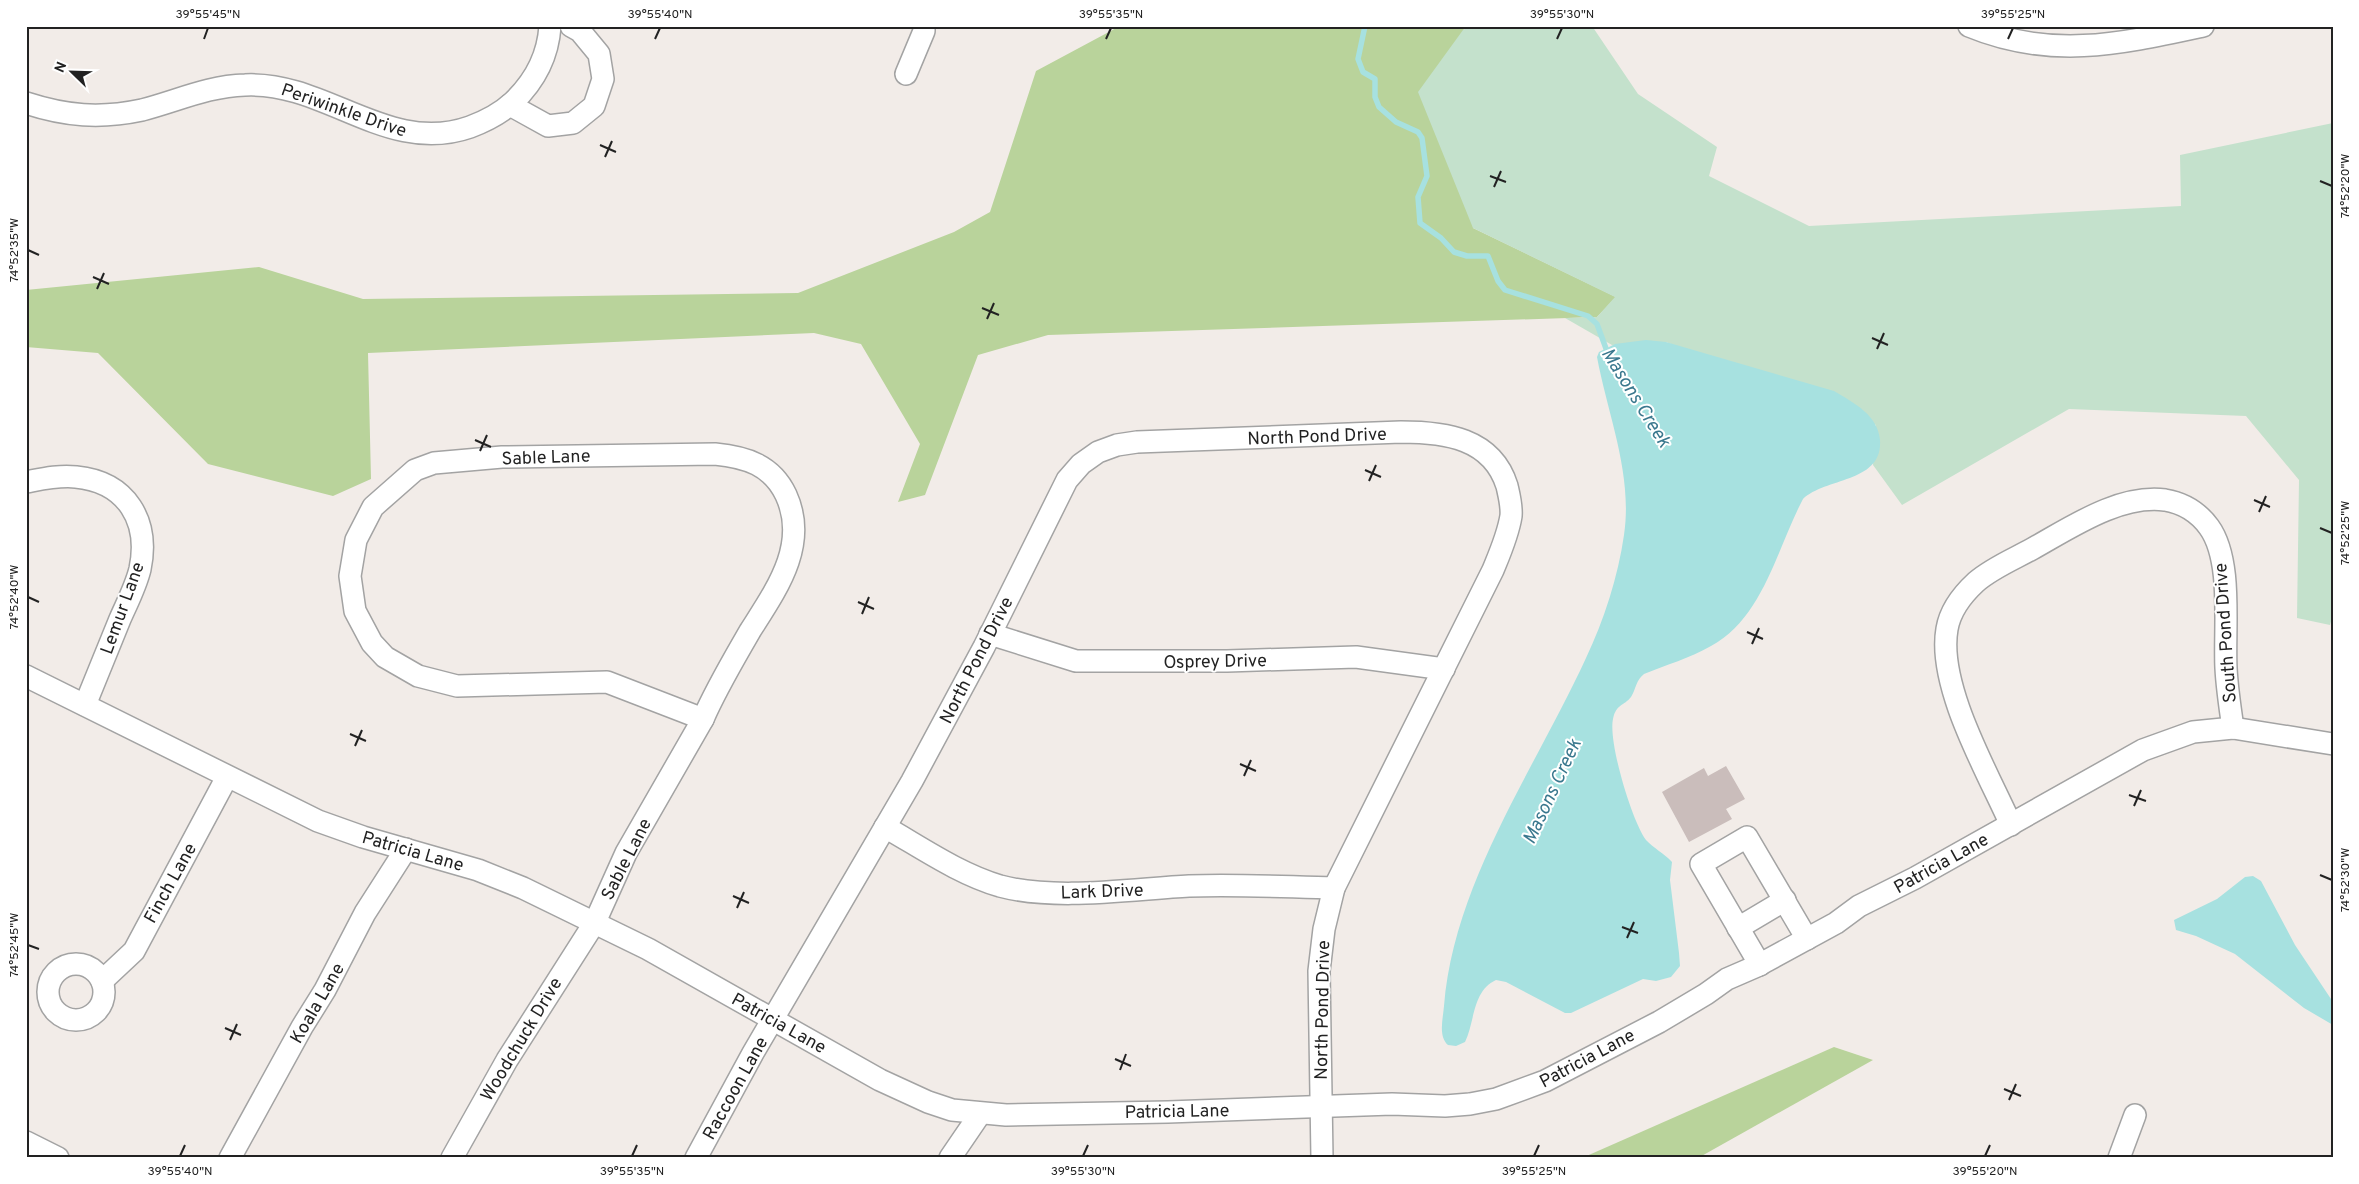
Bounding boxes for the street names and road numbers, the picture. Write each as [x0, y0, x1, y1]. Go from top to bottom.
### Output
street label: Periwinkle Drive [278, 79, 409, 144]
street label: North Pond Drive [1247, 424, 1387, 451]
street label: Sable Lane [501, 445, 591, 472]
street label: Lemur Lane [96, 559, 151, 658]
street label: South Pond Drive [2210, 562, 2243, 704]
street label: North Pond Drive [935, 593, 1019, 728]
street label: Osprey Drive [1163, 650, 1267, 675]
street label: Sable Lane [597, 815, 658, 904]
street label: Patricia Lane [359, 827, 466, 878]
street label: Patricia Lane [1890, 829, 1993, 900]
street label: Finch Lane [140, 840, 203, 928]
street label: Lark Drive [1060, 880, 1144, 905]
street label: North Pond Drive [1311, 940, 1336, 1080]
street label: Koala Lane [286, 959, 351, 1048]
street label: Woodchuck Drive [476, 974, 568, 1106]
street label: Patricia Lane [727, 989, 830, 1060]
street label: Patricia Lane [1536, 1025, 1639, 1094]
street label: Raccoon Lane [699, 1033, 774, 1144]
street label: Patricia Lane [1124, 1100, 1230, 1125]

